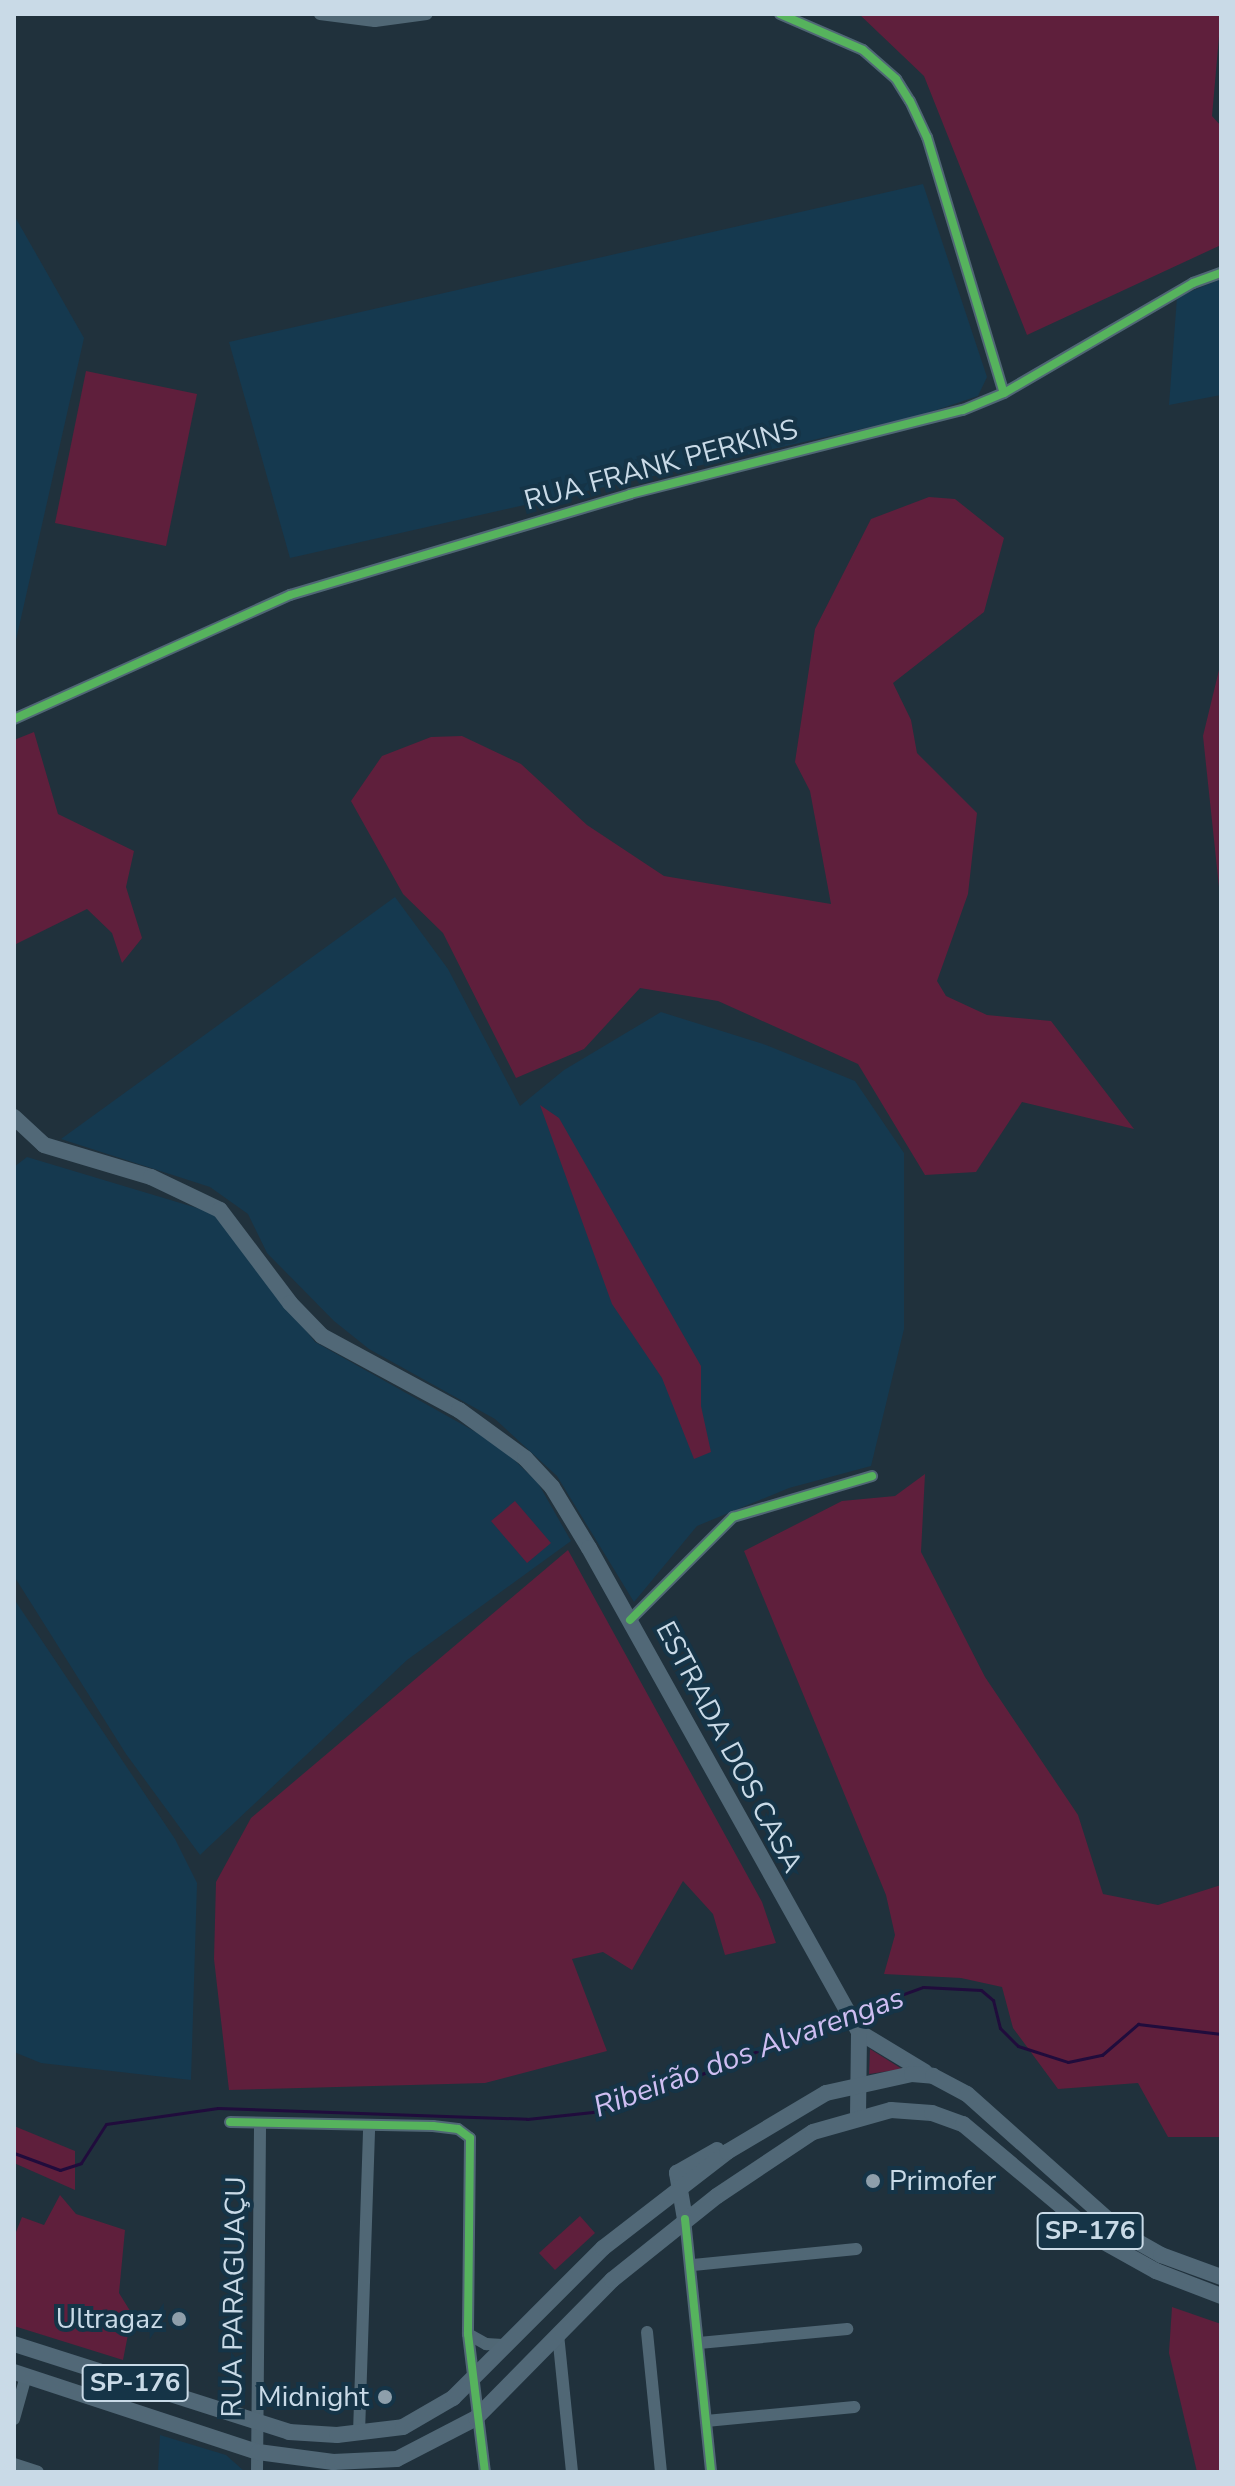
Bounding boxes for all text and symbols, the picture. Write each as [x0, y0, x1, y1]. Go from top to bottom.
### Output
street label: RUA FRANK PERKINS [521, 412, 801, 518]
street label: ESTRADA DOS CASA [649, 1616, 809, 1878]
water label: Ribeirão dos Alvarengas [589, 1980, 909, 2126]
place label: Primofer [889, 2164, 996, 2198]
marker: Primofer [864, 2172, 882, 2190]
street label: RUA PARAGUAÇU [215, 2176, 253, 2418]
road number: SP-176 [1036, 2209, 1144, 2253]
place label: Ultragaz [56, 2302, 163, 2336]
marker: Ultragaz [170, 2310, 188, 2328]
road number: SP-176 [81, 2361, 189, 2405]
place label: Midnight [258, 2380, 369, 2414]
marker: Midnight [376, 2388, 394, 2406]

